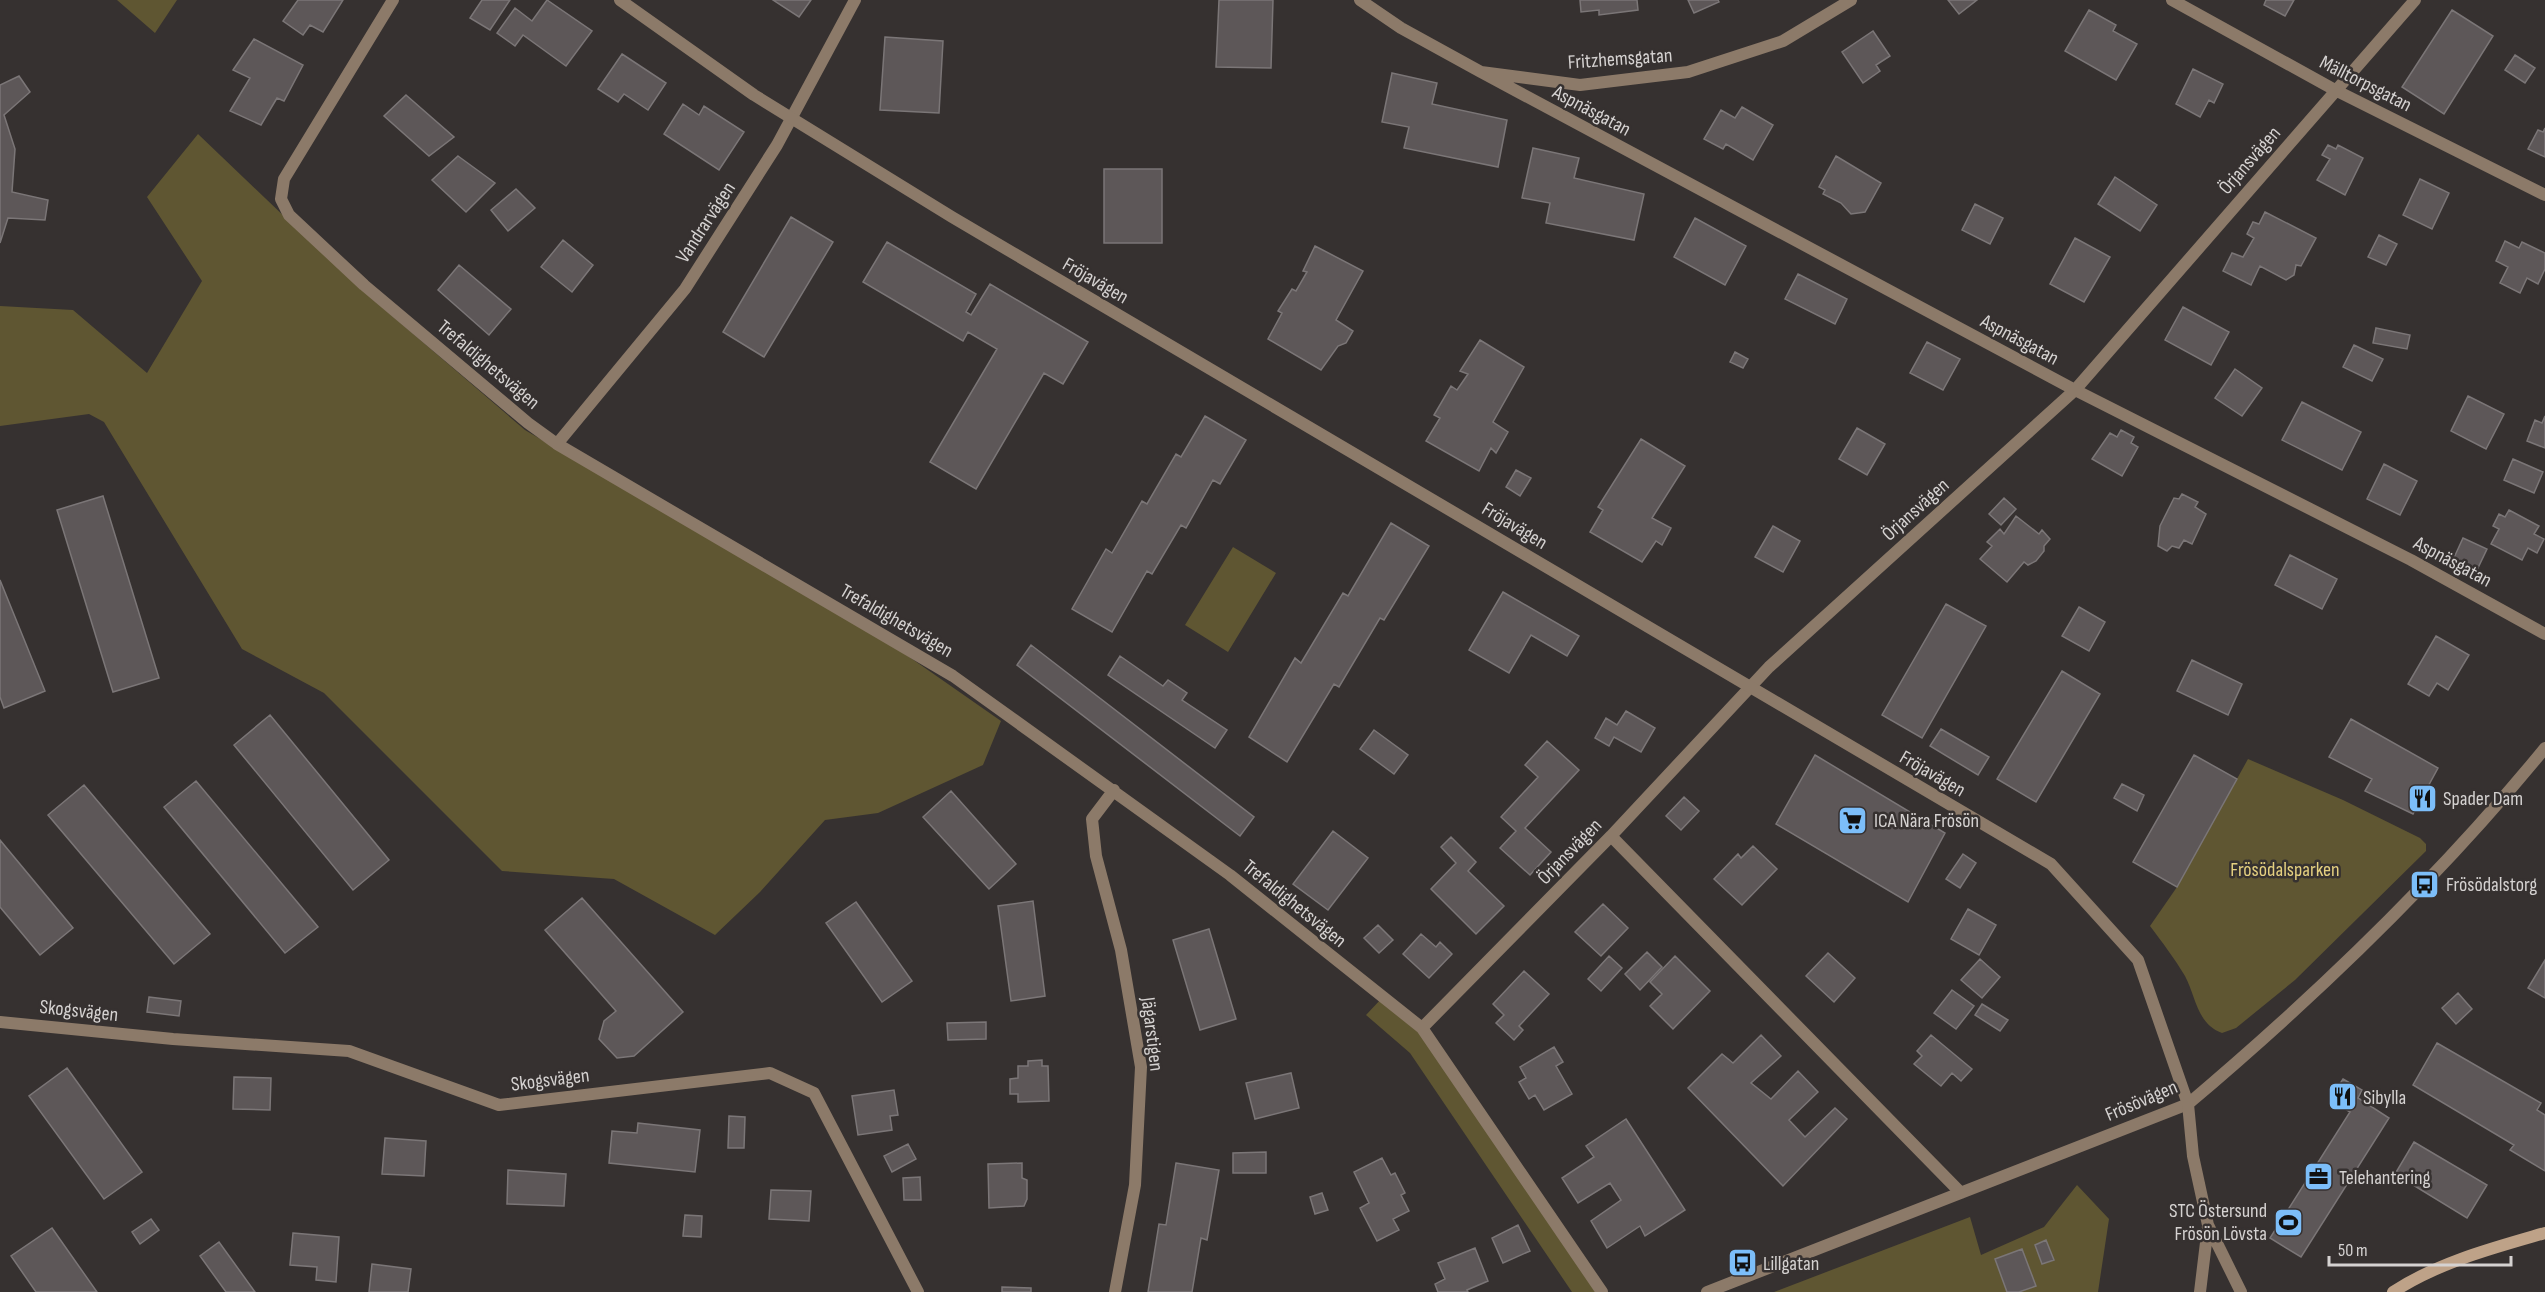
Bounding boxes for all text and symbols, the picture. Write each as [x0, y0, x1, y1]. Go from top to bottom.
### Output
street label: Fritzhemsgatan [1567, 43, 1673, 75]
street label: Mälltorpsgatan [2316, 50, 2416, 117]
street label: Aspnäsgatan [1547, 80, 1635, 141]
street label: Örjansvägen [2214, 122, 2286, 200]
street label: Vandrarvägen [671, 178, 741, 268]
street label: Fröjavägen [1058, 252, 1133, 309]
street label: Aspnäsgatan [1975, 309, 2063, 370]
street label: Trefaldighetsvägen [432, 315, 544, 415]
street label: Örjansvägen [1877, 473, 1954, 546]
street label: Fröjavägen [1477, 497, 1552, 555]
street label: Aspnäsgatan [2408, 531, 2496, 592]
street label: Trefaldighetsvägen [836, 579, 957, 663]
street label: Fröjavägen [1895, 745, 1970, 802]
restaurant icon: Spader Dam [2406, 782, 2438, 814]
place label: Spader Dam [2443, 787, 2523, 811]
supermarket icon: ICA Nära Frösön [1837, 804, 1869, 836]
place label: ICA Nära Frösön [1874, 809, 1979, 833]
street label: Örjansvägen [1533, 814, 1607, 890]
street label: Trefaldighetsvägen [1238, 855, 1351, 953]
park label: Frösödalsparken [2230, 858, 2340, 882]
bus stop icon: Frösödalstorg [2409, 868, 2441, 900]
place label: Frösödalstorg [2446, 873, 2537, 897]
street label: Skogsvägen [38, 995, 119, 1027]
street label: Jägarstigen [1135, 995, 1168, 1072]
street label: Skogsvägen [510, 1063, 591, 1097]
street label: Frösövägen [2102, 1075, 2181, 1127]
restaurant icon: Sibylla [2326, 1081, 2358, 1113]
place label: Sibylla [2363, 1086, 2406, 1110]
office icon: Telehantering [2302, 1161, 2334, 1193]
place label: Telehantering [2339, 1166, 2431, 1190]
place label: STC Östersund Frösön Lövsta [2169, 1199, 2267, 1246]
sports icon: STC Östersund Frösön Lövsta [2272, 1206, 2304, 1238]
scale bar [2329, 1229, 2510, 1267]
text: 50 m [2338, 1240, 2368, 1261]
bus stop icon: Lillgatan [1726, 1247, 1758, 1279]
place label: Lillgatan [1763, 1252, 1819, 1276]

